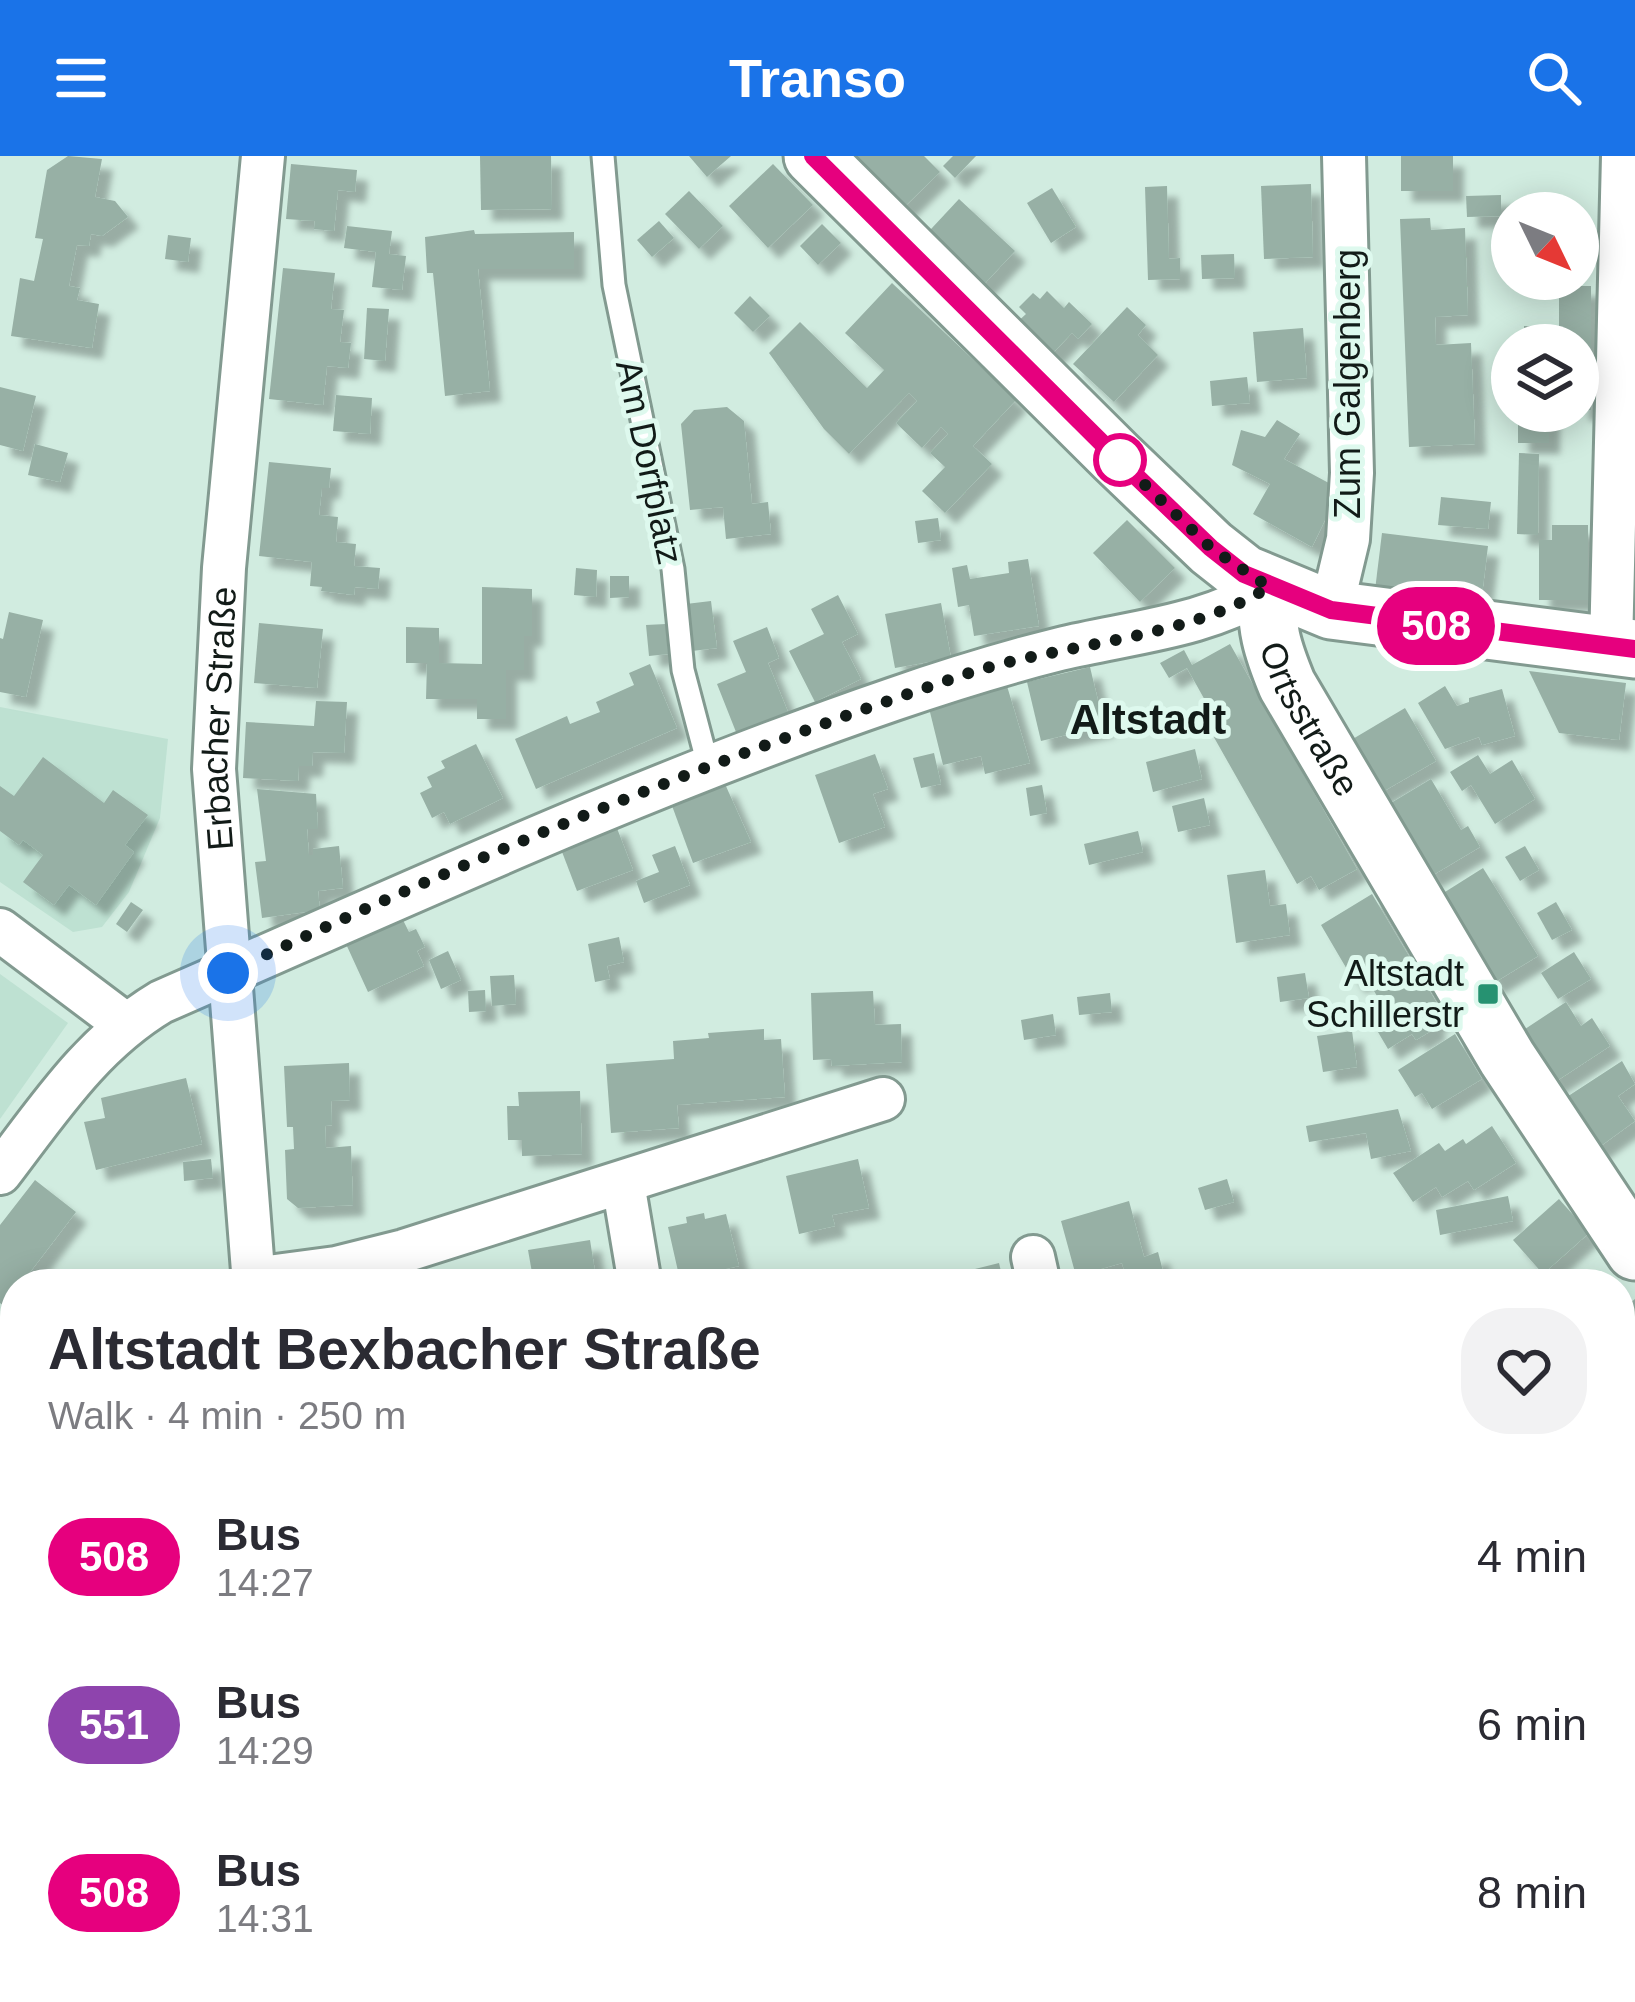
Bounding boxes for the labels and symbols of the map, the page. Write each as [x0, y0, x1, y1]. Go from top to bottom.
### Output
north arrow [1491, 192, 1599, 300]
street label: Zum Galgenberg [1327, 249, 1368, 519]
street label: Am Dorfplatz [608, 356, 691, 568]
unlabelled marker [1095, 435, 1145, 485]
street label: Erbacher Straße [194, 586, 244, 852]
line badge: 508 [1367, 587, 1505, 665]
street label: Ortsstraße [1252, 636, 1368, 803]
district label: Altstadt [1070, 696, 1226, 743]
your location [198, 943, 258, 1003]
place label: Altstadt Schillerstr [1306, 953, 1464, 1035]
marker: Altstadt Schillerstr [1475, 981, 1501, 1007]

